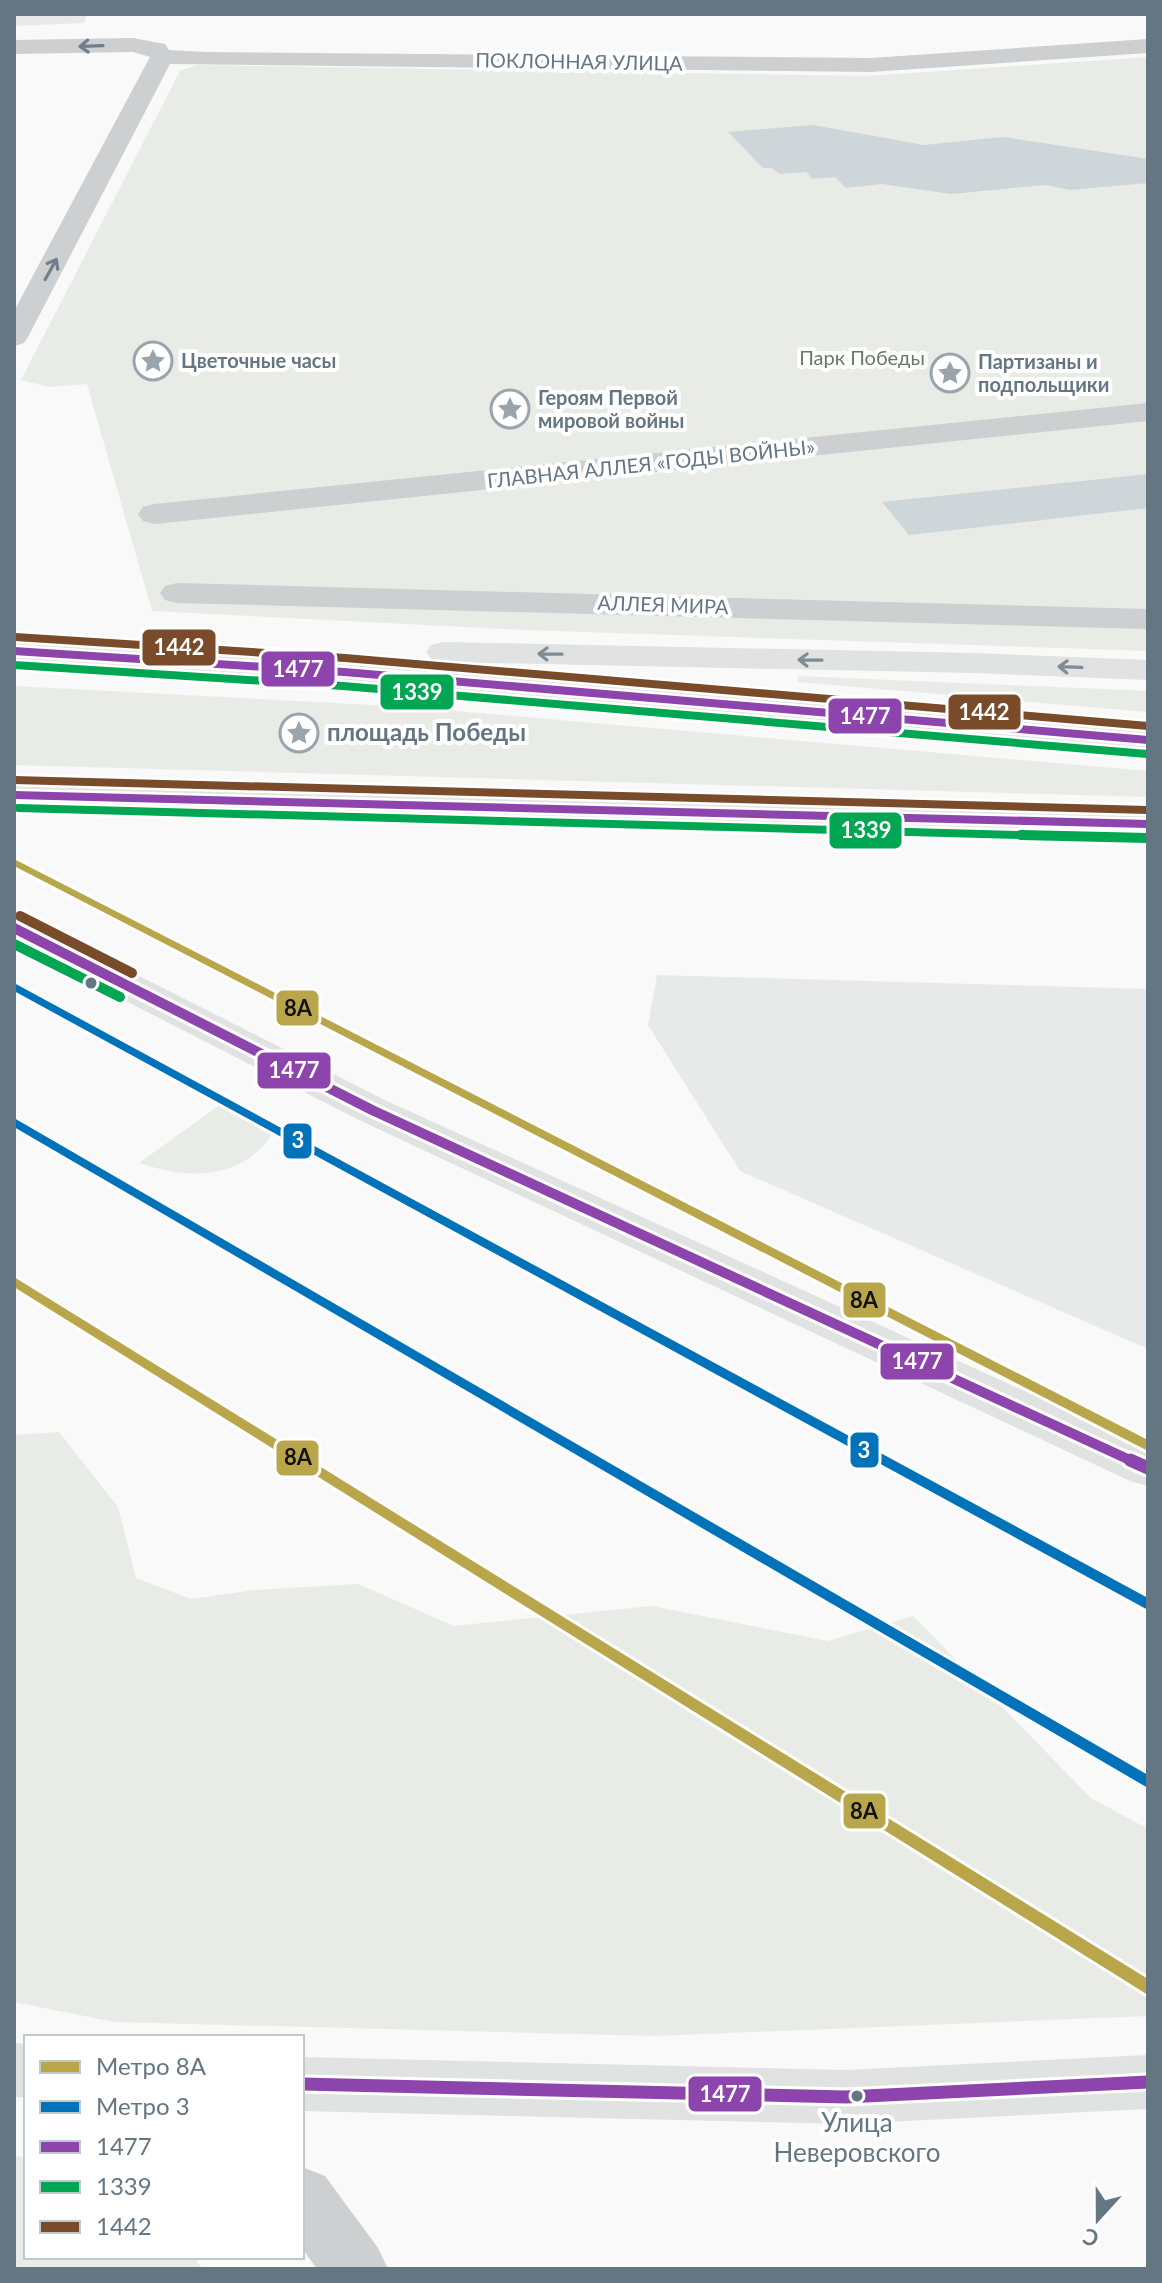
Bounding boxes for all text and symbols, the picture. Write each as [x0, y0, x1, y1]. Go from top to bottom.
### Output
one-way arrow [78, 38, 105, 54]
street label: ПОКЛОННАЯ УЛИЦА [475, 47, 683, 75]
one-way arrow [44, 257, 60, 281]
place icon: Цветочные часы [132, 340, 174, 382]
park label: Парк Победы [799, 345, 925, 369]
place label: Цветочные часы [181, 348, 336, 372]
place label: Партизаны и подпольщики [978, 349, 1109, 396]
place icon: Партизаны и подпольщики [929, 352, 971, 394]
place label: Героям Первой мировой войны [538, 385, 684, 432]
place icon: Героям Первой мировой войны [489, 388, 531, 430]
street label: ГЛАВНАЯ АЛЛЕЯ «ГОДЫ ВОЙНЫ» [486, 434, 816, 492]
street label: АЛЛЕЯ МИРА [597, 590, 729, 618]
line badge: 1442 [141, 628, 217, 667]
text: 1442 [153, 633, 205, 660]
one-way arrow [537, 647, 564, 662]
line badge: 1477 [260, 650, 336, 688]
one-way arrow [797, 652, 824, 667]
text: 1477 [272, 655, 324, 682]
one-way arrow [1057, 659, 1084, 674]
line badge: 1339 [379, 673, 455, 711]
text: 1339 [391, 678, 443, 705]
line badge: 1442 [947, 693, 1022, 731]
line badge: 1477 [827, 697, 903, 735]
text: 1442 [958, 698, 1010, 725]
text: 1477 [839, 702, 891, 729]
place icon: площадь Победы [278, 712, 320, 754]
place label: площадь Победы [327, 717, 526, 746]
line badge: 1339 [828, 811, 903, 850]
text: 1339 [840, 816, 892, 843]
unlabelled marker [83, 975, 99, 991]
line badge: 8А [275, 989, 320, 1027]
text: 8А [284, 994, 313, 1021]
line badge: 1477 [256, 1051, 332, 1090]
text: 1477 [268, 1056, 320, 1083]
line badge: 3 [282, 1122, 313, 1160]
text: 3 [292, 1126, 304, 1153]
line badge: 8А [842, 1281, 887, 1319]
text: 8А [850, 1286, 879, 1313]
line badge: 1477 [879, 1342, 955, 1381]
text: 1477 [891, 1347, 943, 1374]
line badge: 3 [849, 1431, 880, 1469]
text: 3 [858, 1436, 870, 1463]
line badge: 8А [275, 1439, 320, 1477]
text: 8А [284, 1443, 313, 1470]
line badge: 8А [842, 1792, 887, 1830]
text: 8А [850, 1797, 879, 1824]
legend [24, 2035, 304, 2259]
text: Метро 8А [96, 2051, 207, 2080]
line badge: 1477 [687, 2075, 763, 2113]
text: 1477 [699, 2080, 751, 2107]
marker: Улица Неверовского [849, 2088, 865, 2104]
text: Метро 3 [96, 2091, 190, 2120]
place label: Улица Неверовского [774, 2106, 940, 2168]
text: 1477 [96, 2131, 152, 2160]
text: 1339 [96, 2171, 152, 2200]
north arrow [1058, 2179, 1138, 2259]
text: 1442 [96, 2211, 152, 2240]
text: С [1079, 2223, 1102, 2253]

